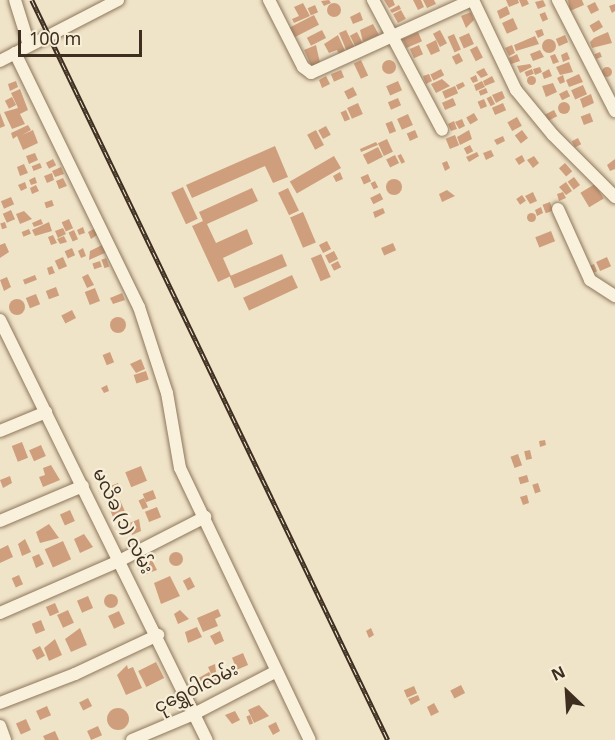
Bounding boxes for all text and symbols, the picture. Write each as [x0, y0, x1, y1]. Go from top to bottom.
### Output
scale bar [21, 18, 146, 56]
text: 100 m [29, 21, 81, 60]
street label: မလိခ (၁) လမ်း [86, 466, 156, 578]
text: N [546, 657, 572, 694]
street label: ငုရွှေဝါလမ်း [151, 660, 243, 720]
north arrow [537, 662, 597, 722]

